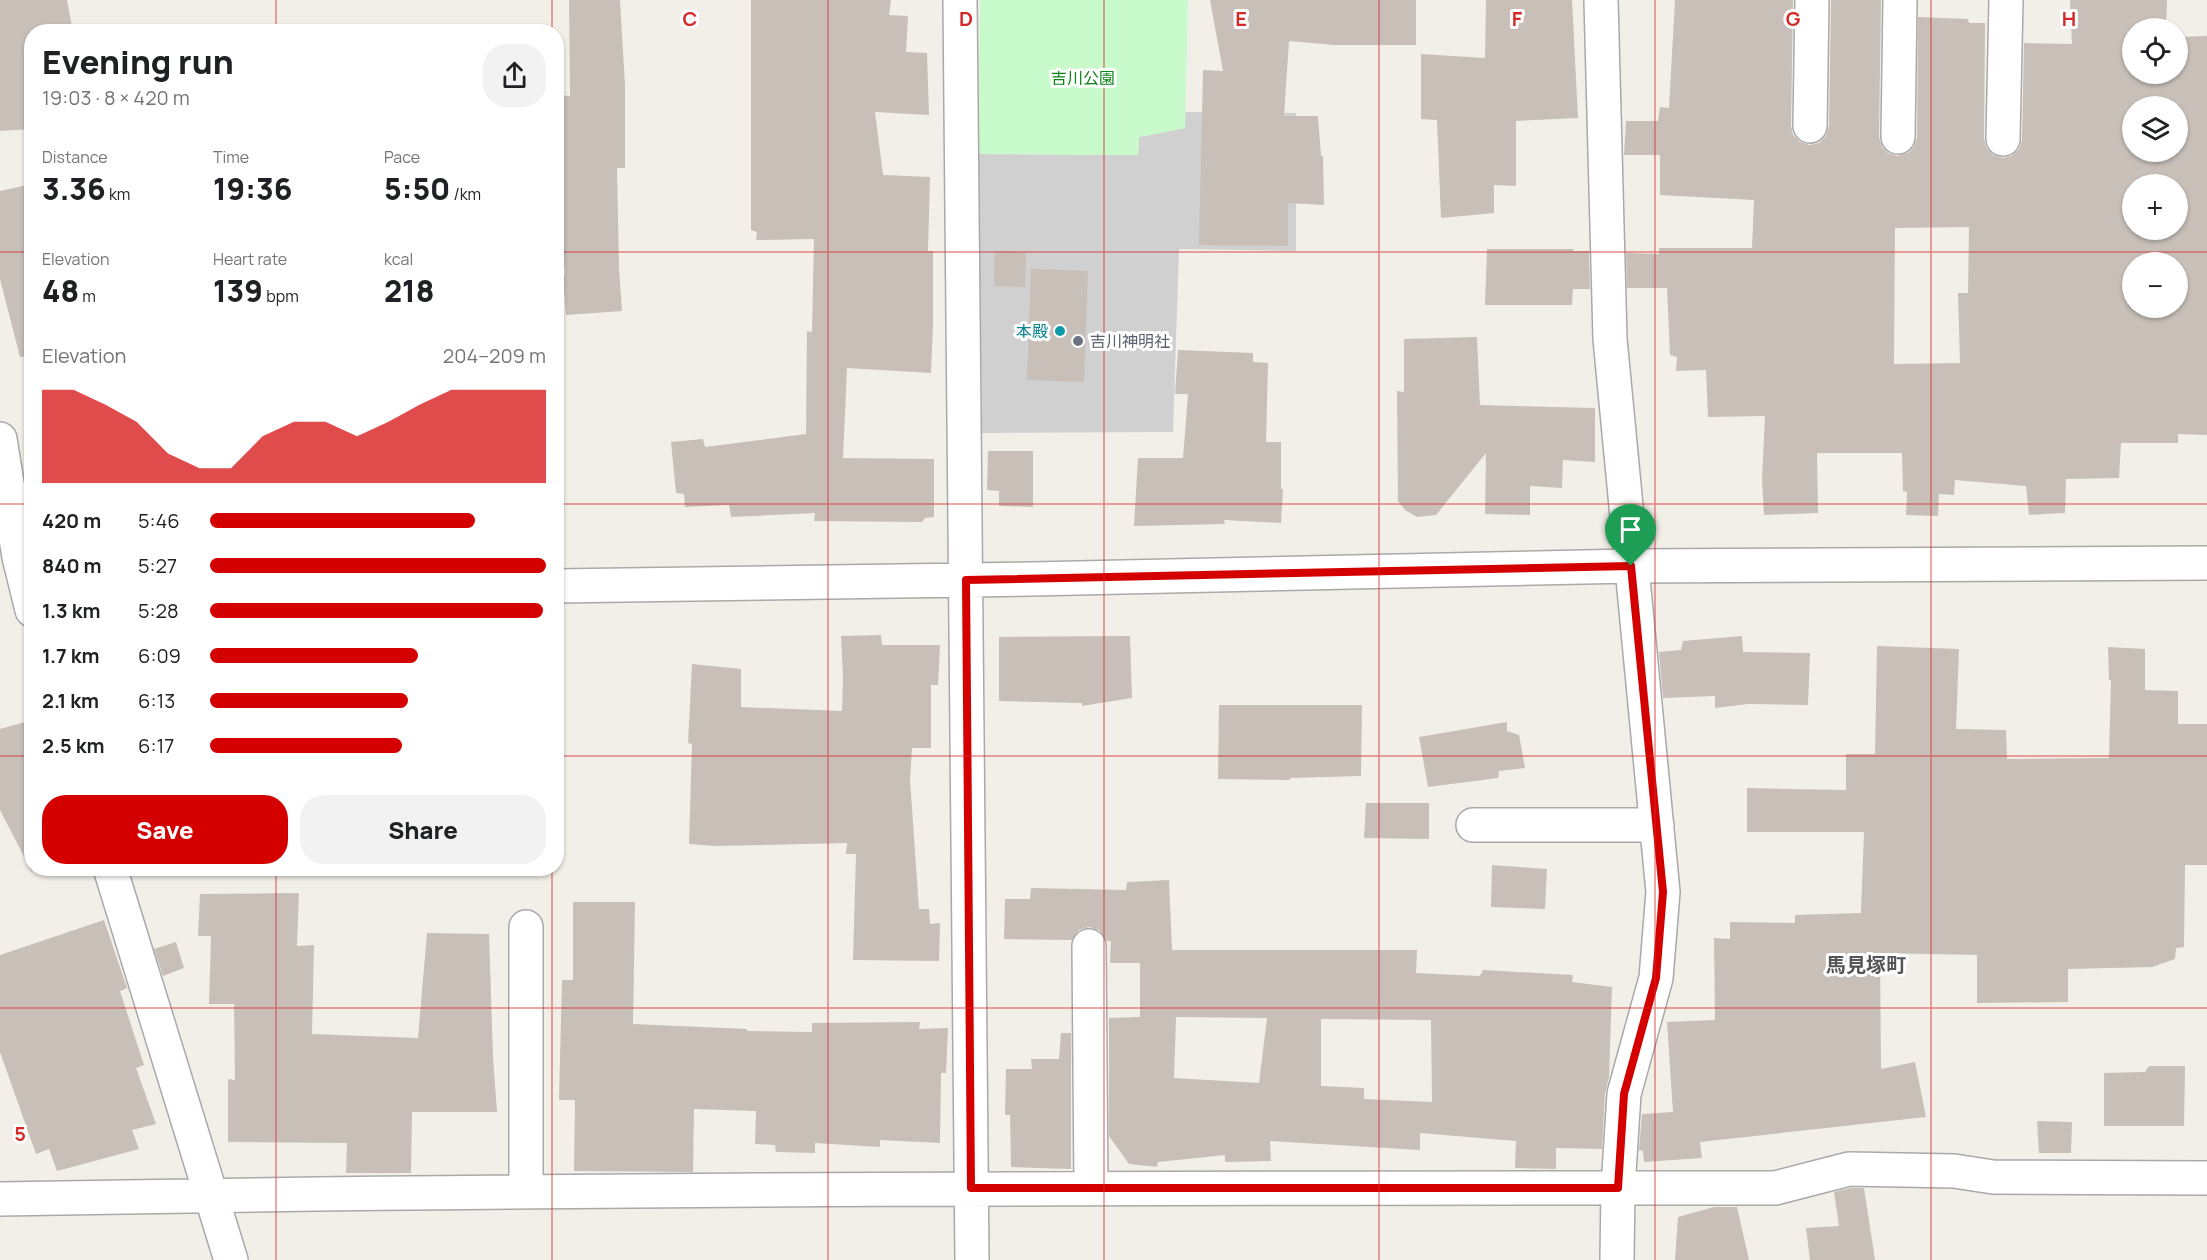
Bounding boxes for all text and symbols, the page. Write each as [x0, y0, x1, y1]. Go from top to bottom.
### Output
text: C [683, 5, 697, 32]
text: D [959, 5, 973, 32]
text: E [1235, 5, 1247, 32]
text: F [1512, 5, 1523, 32]
text: G [1786, 5, 1801, 32]
text: H [2062, 5, 2076, 32]
map controls [2122, 18, 2188, 318]
button: locate [2122, 18, 2188, 84]
text: Evening run [42, 39, 234, 84]
button: share [483, 44, 546, 107]
park label: 吉川公園 [1051, 67, 1115, 89]
text: 19:03 · 8 × 420 m [42, 84, 190, 111]
button: layers [2122, 96, 2188, 162]
text: Distance [42, 146, 108, 168]
text: Time [213, 146, 249, 168]
text: Pace [384, 146, 420, 168]
text: 3.36 [42, 168, 106, 209]
text: 19:36 [213, 168, 292, 209]
text: 5:50 [384, 168, 450, 209]
button: + [2122, 174, 2188, 240]
text: km [106, 183, 130, 205]
text: /km [450, 183, 481, 205]
text: Elevation [42, 248, 110, 270]
text: Heart rate [213, 248, 287, 270]
text: kcal [384, 248, 413, 270]
button: − [2122, 252, 2188, 318]
text: 48 [42, 270, 79, 311]
text: 139 [213, 270, 263, 311]
text: 218 [384, 270, 434, 311]
text: m [79, 285, 96, 307]
text: bpm [263, 285, 299, 307]
place label: 本殿 [1016, 320, 1048, 342]
marker: 本殿 [1053, 324, 1067, 338]
place label: 吉川神明社 [1090, 330, 1170, 352]
marker: 吉川神明社 [1071, 334, 1085, 348]
text: Elevation [42, 342, 126, 369]
text: 204–209 m [443, 342, 546, 369]
pin [1605, 504, 1656, 566]
text: 420 m [42, 507, 101, 534]
text: 5:46 [138, 507, 180, 534]
icon: arrive [1614, 513, 1647, 546]
text: 840 m [42, 552, 102, 579]
text: 5:27 [138, 552, 177, 579]
text: 1.3 km [42, 597, 100, 624]
text: 5:28 [138, 597, 179, 624]
text: 1.7 km [42, 642, 99, 669]
text: 6:09 [138, 642, 181, 669]
text: 2.1 km [42, 687, 99, 714]
text: 6:13 [138, 687, 175, 714]
text: 2.5 km [42, 732, 104, 759]
text: 6:17 [138, 732, 174, 759]
button: Save [42, 795, 288, 864]
button: Share [300, 795, 546, 864]
district label: 馬見塚町 [1826, 951, 1906, 978]
text: 5 [14, 1120, 26, 1147]

